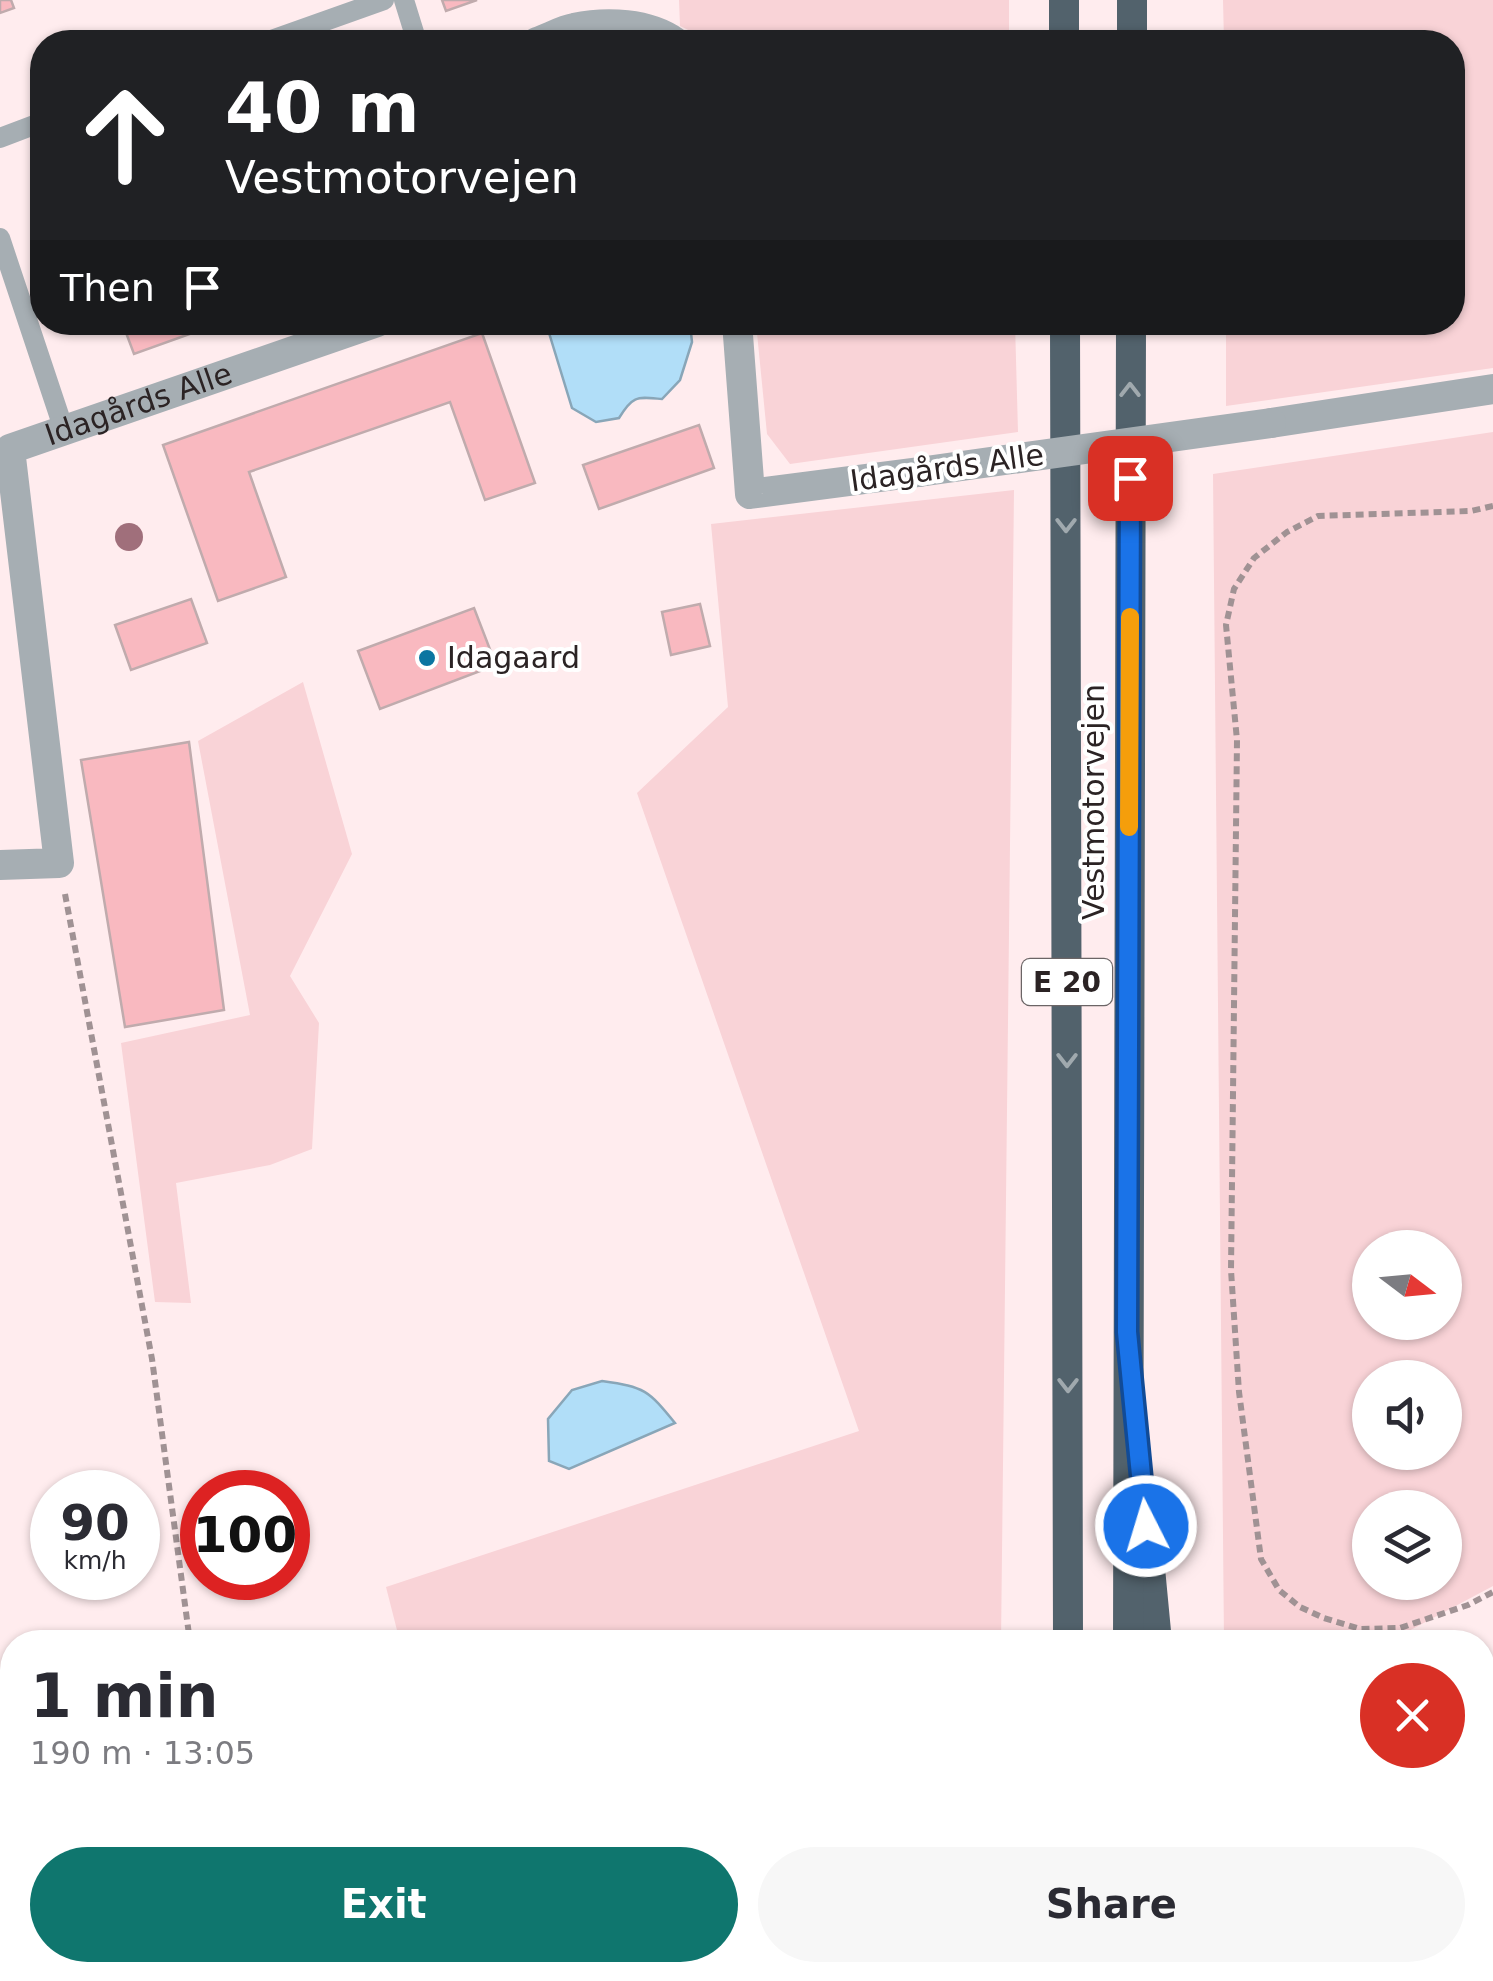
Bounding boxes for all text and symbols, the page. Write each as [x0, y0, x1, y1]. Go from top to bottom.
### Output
text: 40 m [225, 67, 420, 149]
icon: ahead [60, 70, 190, 200]
text: Vestmotorvejen [225, 151, 579, 204]
icon: arrive [175, 260, 230, 315]
text: Then [60, 266, 155, 310]
street label: Idagårds Alle [40, 356, 237, 453]
one-way arrow [1119, 382, 1141, 398]
pin [1088, 436, 1173, 521]
street label: Idagårds Alle [848, 437, 1046, 498]
icon: arrive [1103, 451, 1158, 506]
one-way arrow [1055, 517, 1076, 533]
place label: Idagaard [447, 640, 580, 675]
marker: Idagaard [416, 647, 438, 669]
street label: Vestmotorvejen [1076, 684, 1111, 920]
road number: E 20 [1022, 959, 1112, 1005]
one-way arrow [1056, 1052, 1078, 1068]
north arrow [1352, 1230, 1462, 1340]
map controls [1352, 1230, 1462, 1600]
button: sound [1352, 1360, 1462, 1470]
one-way arrow [1057, 1378, 1079, 1393]
speed limit sign: 100 [180, 1470, 310, 1600]
position arrow [1094, 1474, 1198, 1578]
button: layers [1352, 1490, 1462, 1600]
text: 90 [60, 1494, 130, 1552]
text: km/h [63, 1546, 127, 1575]
text: 1 min [30, 1661, 218, 1731]
button: close [1360, 1663, 1465, 1768]
text: 190 m · 13:05 [30, 1734, 255, 1772]
button: Exit [30, 1847, 738, 1962]
button: Share [758, 1847, 1465, 1962]

